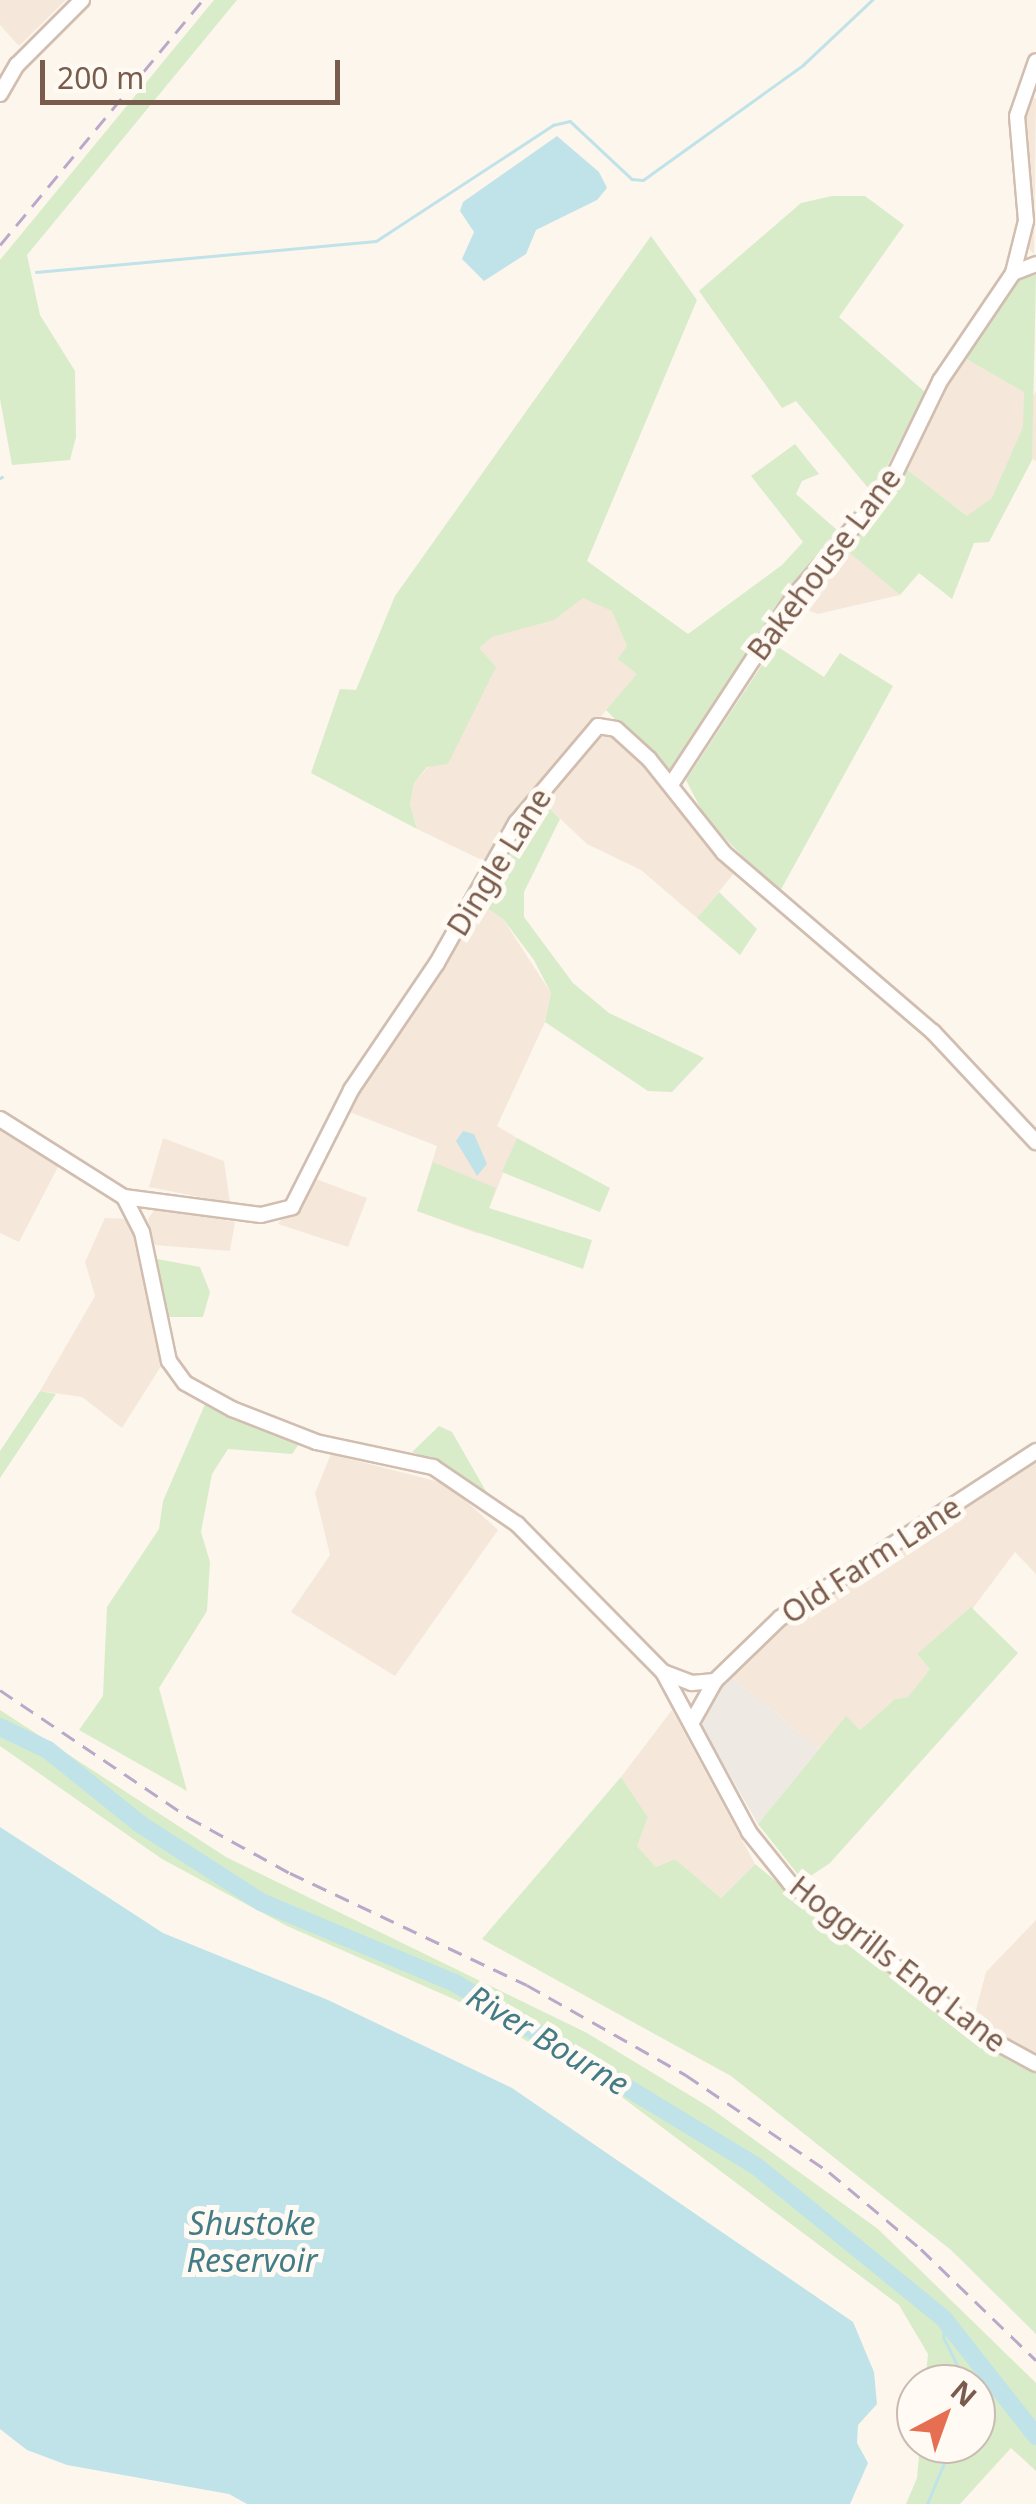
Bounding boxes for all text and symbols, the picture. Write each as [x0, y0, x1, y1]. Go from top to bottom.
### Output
scale bar [45, 40, 345, 102]
text: 200 m [57, 57, 144, 98]
street label: Bakehouse Lane [740, 461, 908, 667]
street label: Dingle Lane [439, 782, 559, 942]
street label: Old Farm Lane [775, 1489, 967, 1631]
street label: Hoggrills End Lane [783, 1868, 1013, 2060]
water label: River Bourne [460, 1977, 636, 2103]
water label: Shustoke Reservoir [187, 2205, 317, 2280]
north arrow [896, 2364, 996, 2464]
text: N [943, 2371, 985, 2415]

